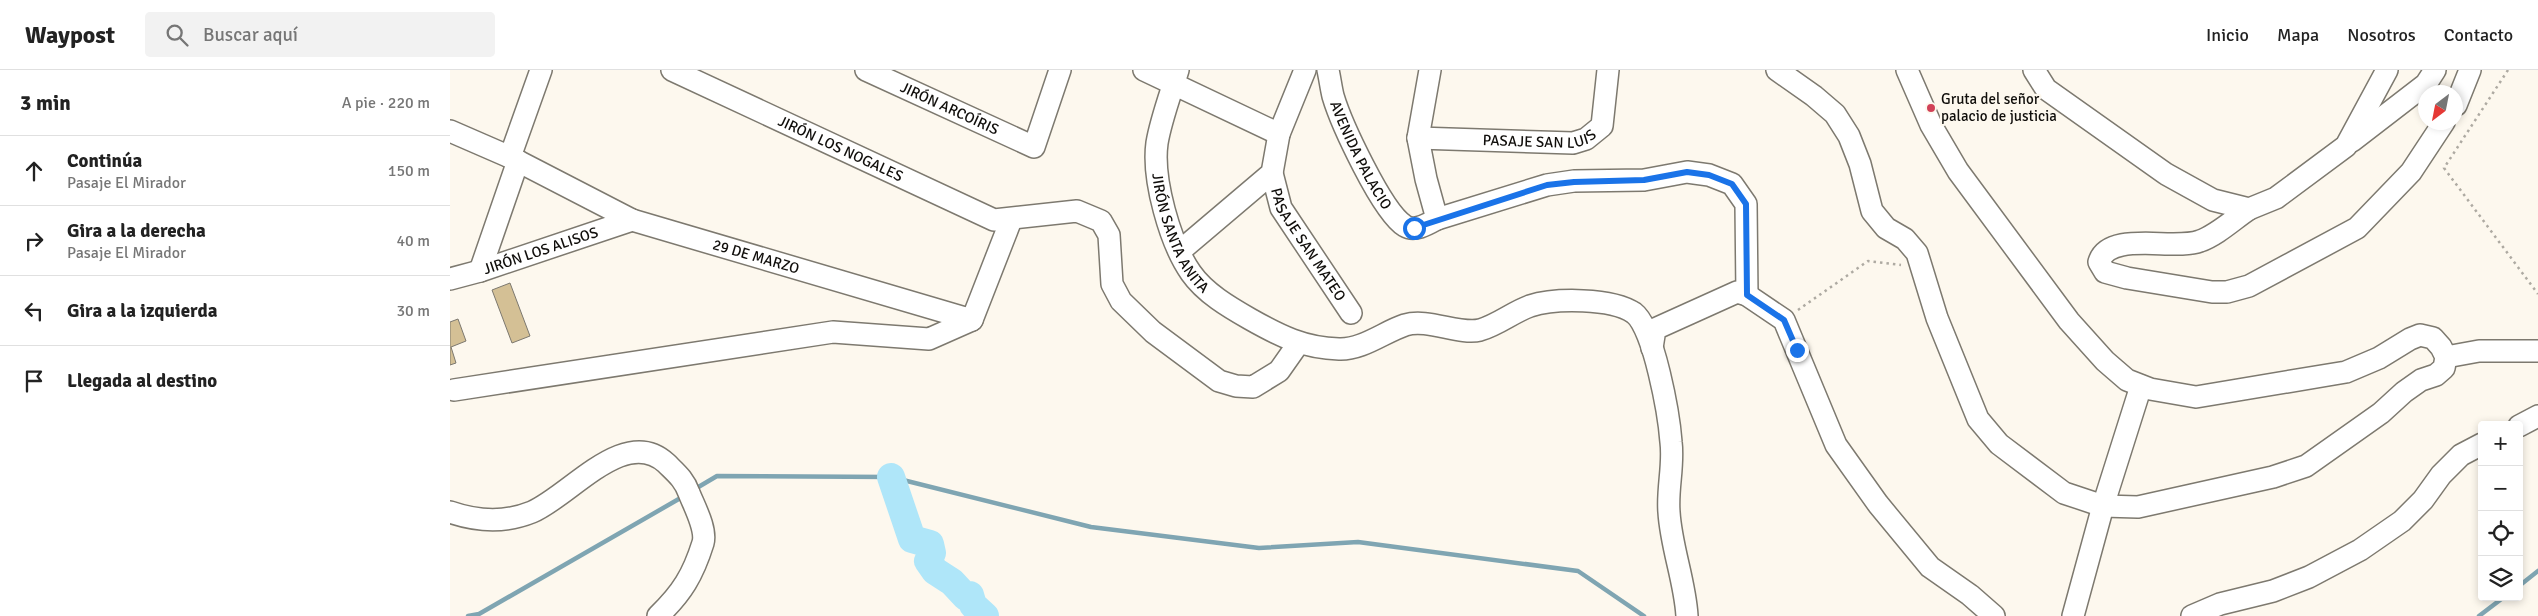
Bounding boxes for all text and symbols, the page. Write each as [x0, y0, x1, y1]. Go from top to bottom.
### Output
search box [145, 12, 495, 57]
text: Waypost [25, 20, 115, 50]
icon: search [163, 21, 191, 49]
text: Buscar aquí [203, 23, 298, 47]
text: Inicio [2206, 24, 2249, 46]
text: Mapa [2277, 24, 2319, 46]
text: Nosotros [2347, 24, 2416, 46]
text: Contacto [2444, 24, 2513, 46]
street label: JIRÓN ARCOÍRIS [898, 78, 1002, 139]
north arrow [2418, 85, 2463, 130]
text: 3 min [20, 90, 71, 116]
place label: Gruta del señor palacio de justicia [1941, 90, 2057, 125]
text: A pie · 220 m [342, 93, 430, 113]
street label: AVENIDA PALACIO [1326, 98, 1396, 213]
marker: Gruta del señor palacio de justicia [1925, 102, 1937, 114]
street label: JIRÓN LOS NOGALES [775, 112, 906, 185]
street label: PASAJE SAN LUIS [1482, 125, 1600, 152]
text: Continúa [67, 149, 142, 173]
icon: ahead [20, 157, 48, 185]
text: 150 m [388, 161, 430, 181]
street label: JIRÓN SANTA ANITA [1148, 172, 1213, 297]
text: Pasaje El Mirador [67, 173, 186, 193]
street label: PASAJE SAN MATEO [1267, 186, 1350, 305]
route start [1403, 217, 1426, 240]
text: Gira a la derecha [67, 219, 206, 243]
street label: JIRÓN LOS ALISOS [481, 223, 600, 278]
icon: right [20, 227, 48, 255]
text: 40 m [396, 231, 430, 251]
street label: 29 DE MARZO [711, 235, 802, 278]
text: Pasaje El Mirador [67, 243, 186, 263]
icon: left [20, 297, 48, 325]
text: Gira a la izquierda [67, 299, 217, 323]
text: 30 m [396, 301, 430, 321]
route end [1786, 339, 1809, 362]
icon: arrive [20, 367, 48, 395]
text: Llegada al destino [67, 369, 217, 393]
map controls [2478, 421, 2523, 601]
button: + [2478, 421, 2523, 466]
button: − [2478, 466, 2523, 511]
button: locate [2478, 511, 2523, 556]
button: layers [2478, 556, 2523, 601]

